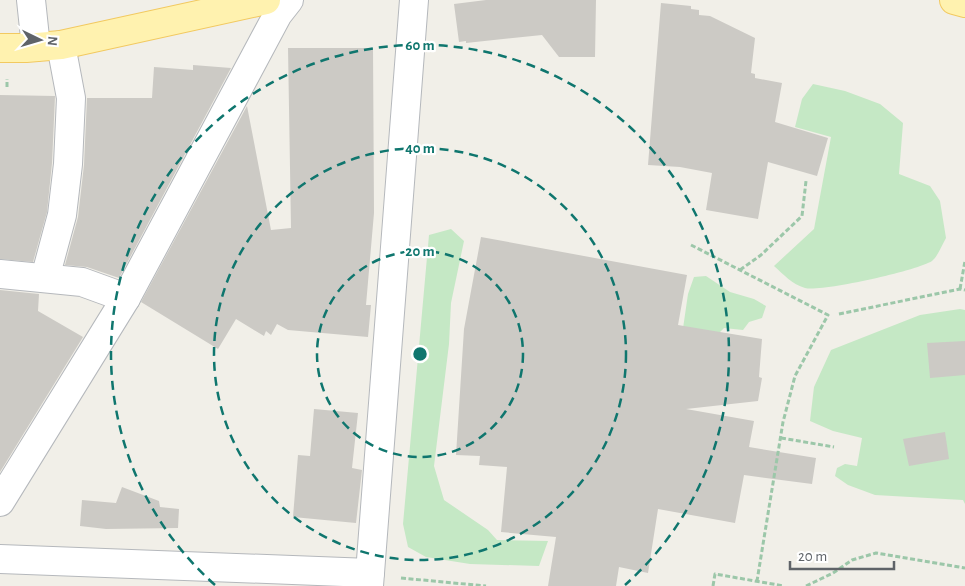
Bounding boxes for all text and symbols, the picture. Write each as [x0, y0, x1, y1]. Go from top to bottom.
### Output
north arrow [15, 15, 65, 65]
text: N [45, 36, 59, 47]
text: 60 m [405, 38, 435, 53]
text: 40 m [405, 141, 435, 156]
text: 20 m [405, 244, 435, 259]
centre of rings [411, 345, 429, 363]
scale bar [790, 538, 894, 570]
text: 20 m [798, 549, 827, 564]

